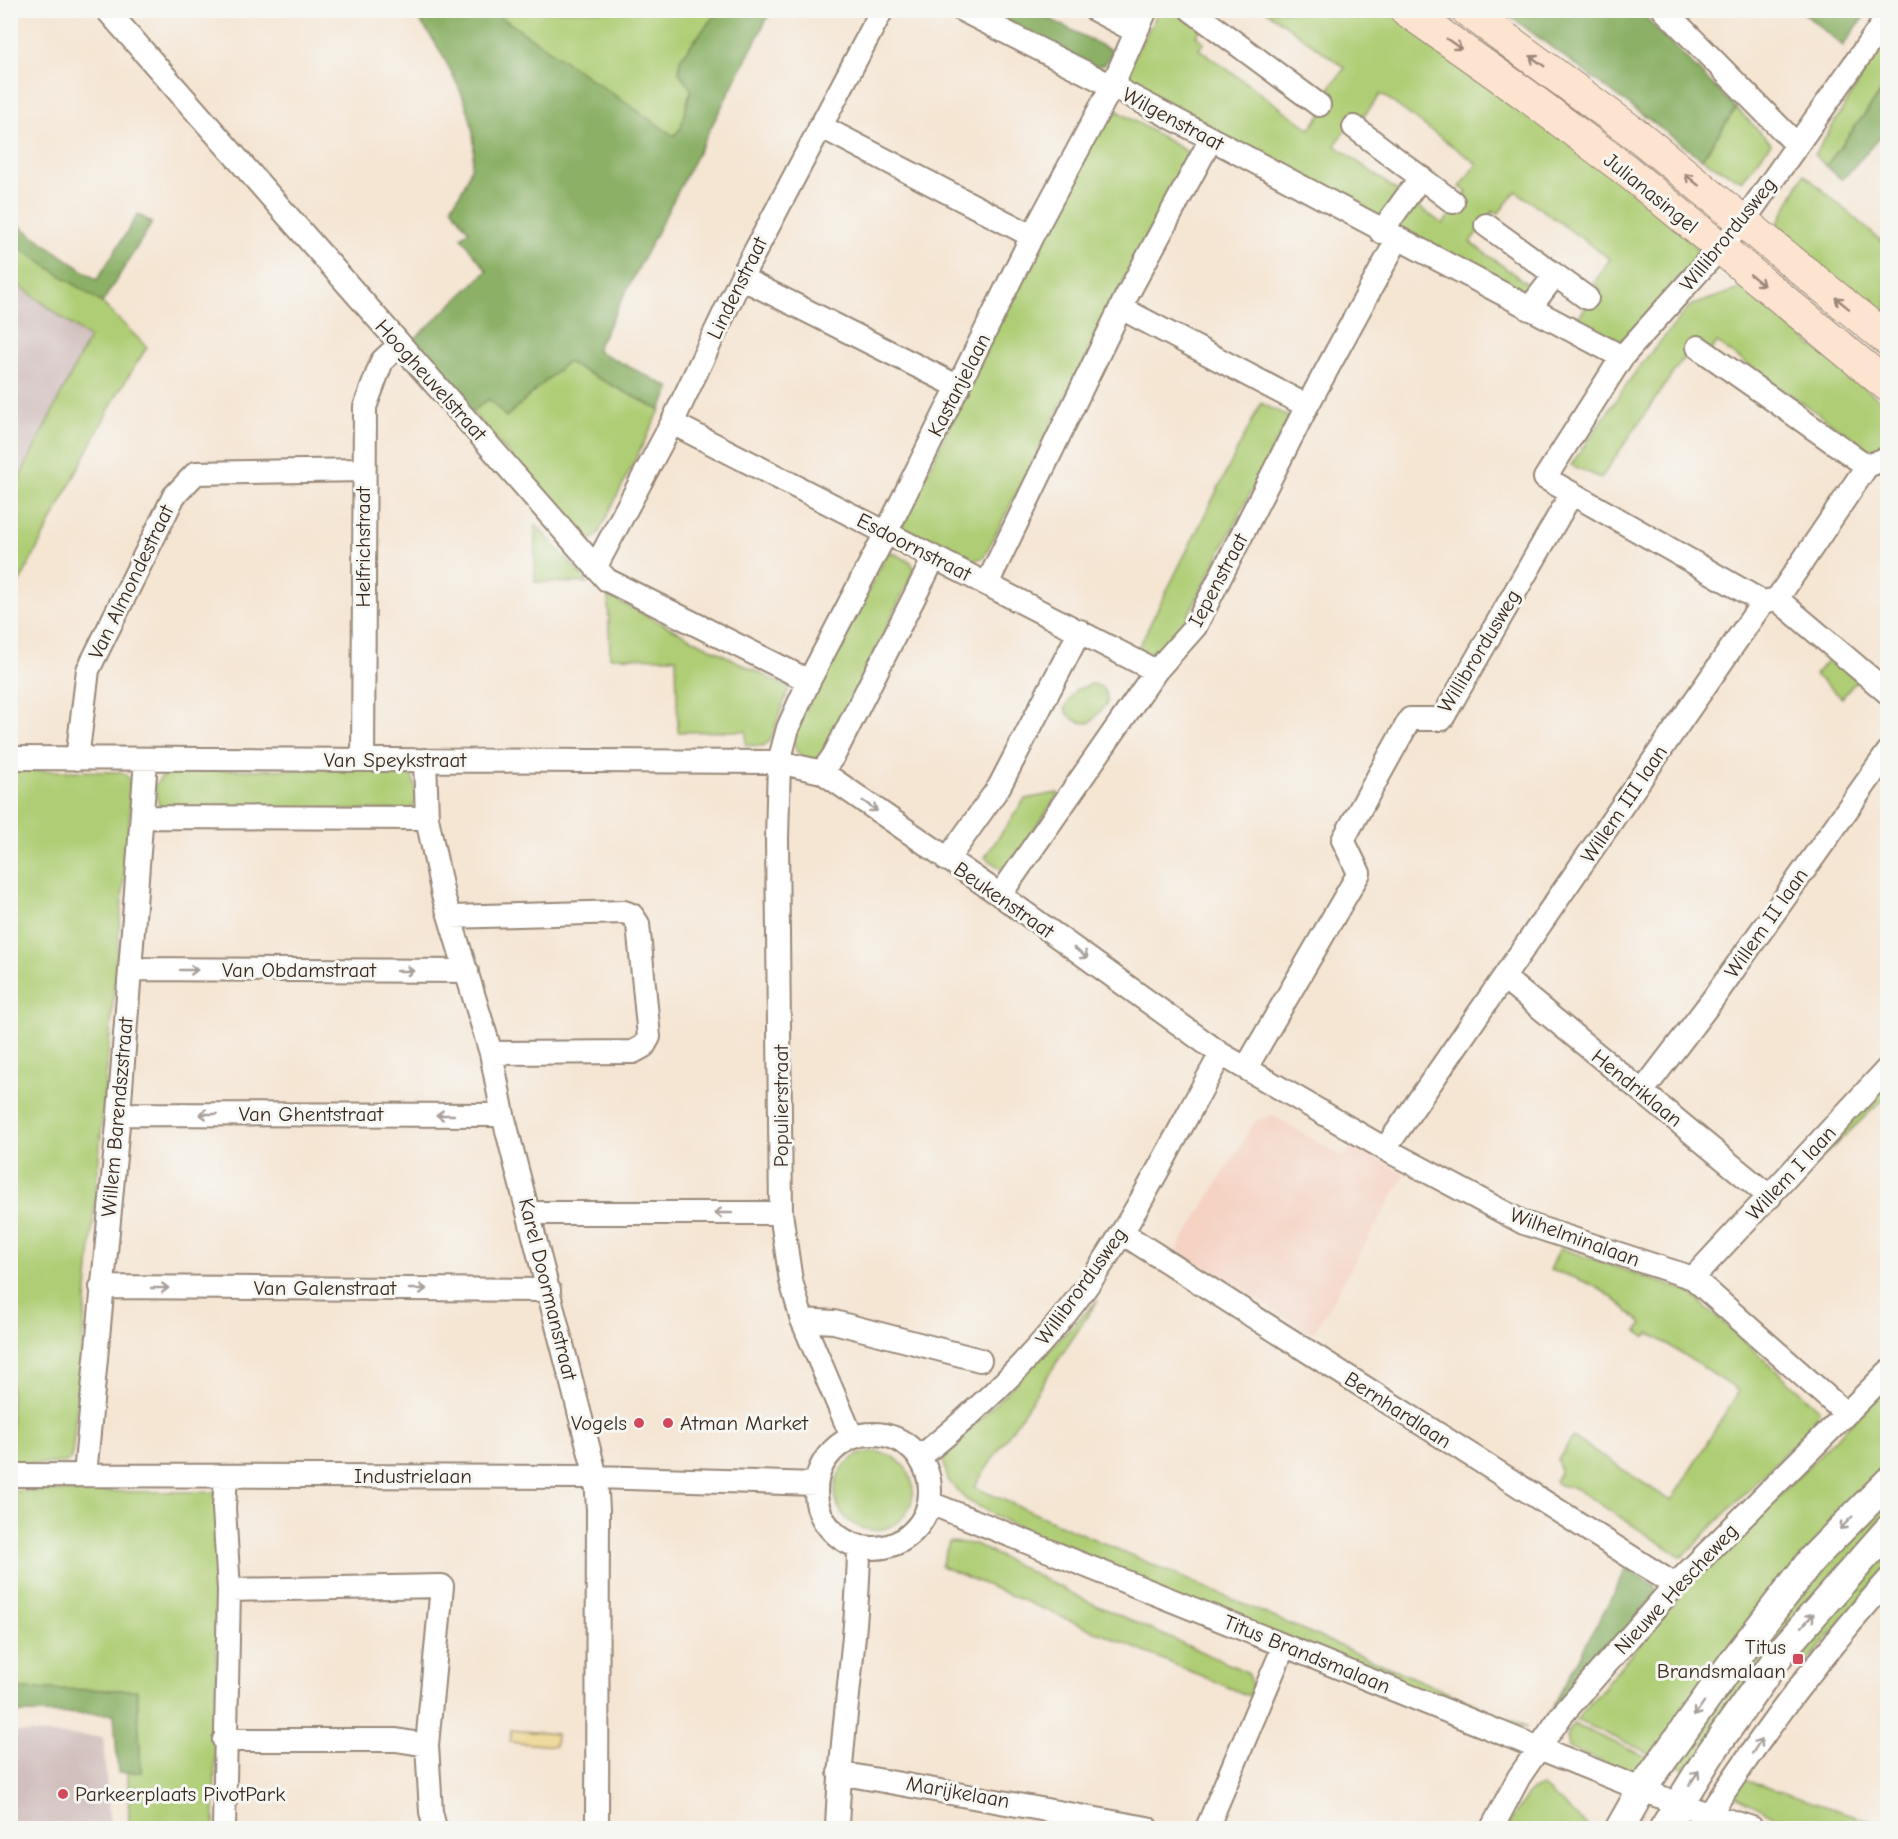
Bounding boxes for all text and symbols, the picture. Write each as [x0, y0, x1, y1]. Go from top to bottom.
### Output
one-way arrow [1445, 38, 1462, 50]
one-way arrow [1530, 54, 1546, 67]
street label: Wilgenstraat [1118, 82, 1229, 156]
street label: Julianasingel [1599, 148, 1703, 238]
street label: Willibrordusweg [1675, 172, 1781, 296]
one-way arrow [1684, 173, 1700, 186]
street label: Lindenstraat [702, 232, 772, 343]
one-way arrow [1749, 273, 1764, 287]
one-way arrow [1834, 297, 1850, 310]
street label: Hoogheuvelstraat [370, 314, 492, 446]
street label: Kastanjelaan [923, 329, 995, 441]
street label: Helfrichstraat [351, 486, 375, 608]
street label: Van Almondestraat [83, 500, 179, 663]
street label: Esdoornstraat [853, 508, 976, 587]
street label: Iepenstraat [1183, 528, 1253, 631]
street label: Willibrordusweg [1433, 585, 1525, 717]
street label: Willem III laan [1576, 741, 1672, 867]
street label: Van Speykstraat [324, 748, 467, 772]
one-way arrow [861, 800, 877, 812]
street label: Beukenstraat [949, 857, 1059, 944]
street label: Willem II laan [1719, 864, 1813, 982]
one-way arrow [1073, 947, 1089, 960]
street label: Van Obdamstraat [222, 958, 377, 982]
one-way arrow [178, 964, 198, 976]
one-way arrow [394, 965, 414, 977]
street label: Willem Barendszstraat [96, 1015, 138, 1218]
street label: Populierstraat [769, 1044, 793, 1167]
street label: Hendriklaan [1587, 1044, 1687, 1132]
street label: Van Ghentstraat [239, 1102, 384, 1126]
one-way arrow [198, 1108, 218, 1120]
one-way arrow [435, 1109, 455, 1121]
street label: Willem I laan [1741, 1121, 1841, 1225]
street label: Karel Doormanstraat [514, 1196, 582, 1383]
street label: Wilhelminalaan [1507, 1202, 1643, 1272]
one-way arrow [713, 1207, 733, 1219]
street label: Willibrordusweg [1030, 1223, 1132, 1349]
street label: Van Galenstraat [254, 1276, 397, 1300]
one-way arrow [149, 1282, 169, 1294]
one-way arrow [407, 1283, 427, 1295]
street label: Bernhardlaan [1340, 1367, 1456, 1453]
place label: Vogels [571, 1411, 627, 1435]
place label: Atman Market [680, 1411, 809, 1435]
marker: Vogels [632, 1416, 646, 1430]
marker: Atman Market [661, 1416, 675, 1430]
street label: Industrielaan [354, 1464, 472, 1488]
one-way arrow [1839, 1516, 1853, 1531]
street label: Nieuwe Hescheweg [1609, 1519, 1743, 1659]
street label: Titus Brandsmalaan [1220, 1610, 1394, 1698]
one-way arrow [1801, 1613, 1815, 1628]
place label: Titus Brandsmalaan [1657, 1635, 1786, 1683]
marker: Titus Brandsmalaan [1791, 1652, 1805, 1666]
one-way arrow [1693, 1701, 1705, 1717]
one-way arrow [1750, 1737, 1763, 1754]
one-way arrow [1687, 1770, 1700, 1787]
street label: Marijkelaan [904, 1771, 1012, 1813]
place label: Parkeerplaats PivotPark [75, 1782, 285, 1806]
marker: Parkeerplaats PivotPark [56, 1787, 70, 1801]

